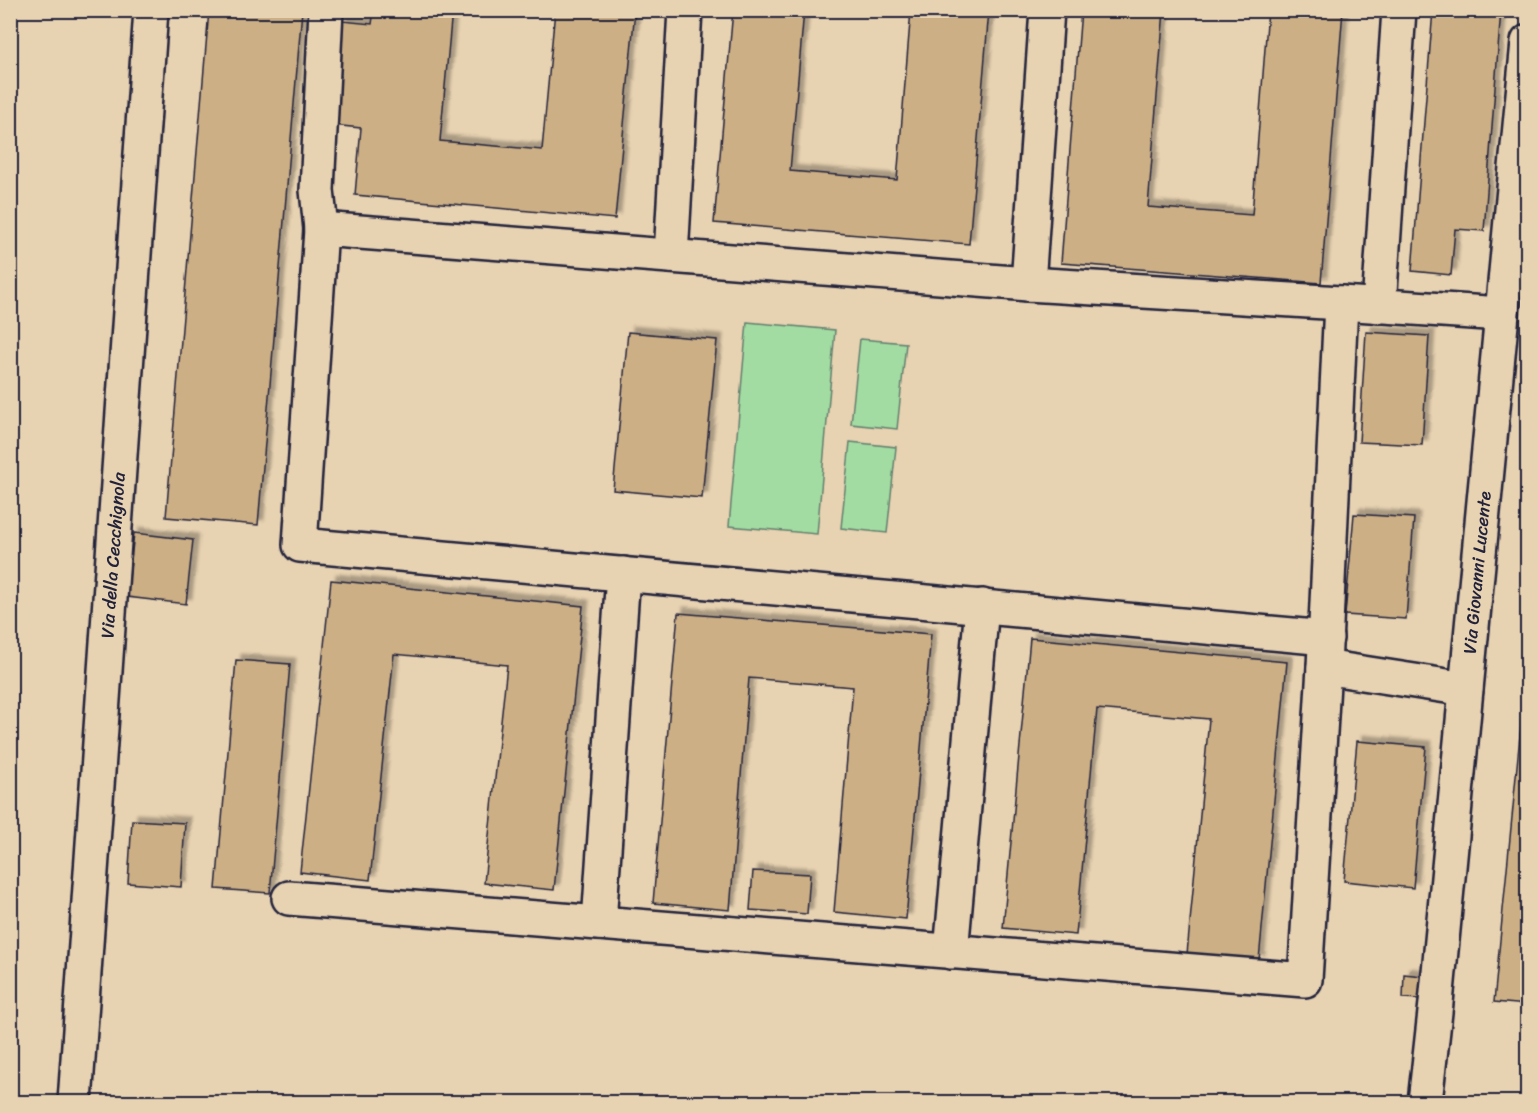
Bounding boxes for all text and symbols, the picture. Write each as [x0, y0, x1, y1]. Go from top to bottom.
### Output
street label: Via della Cecchignola [91, 470, 135, 640]
street label: Via Giovanni Lucente [1454, 490, 1501, 655]

